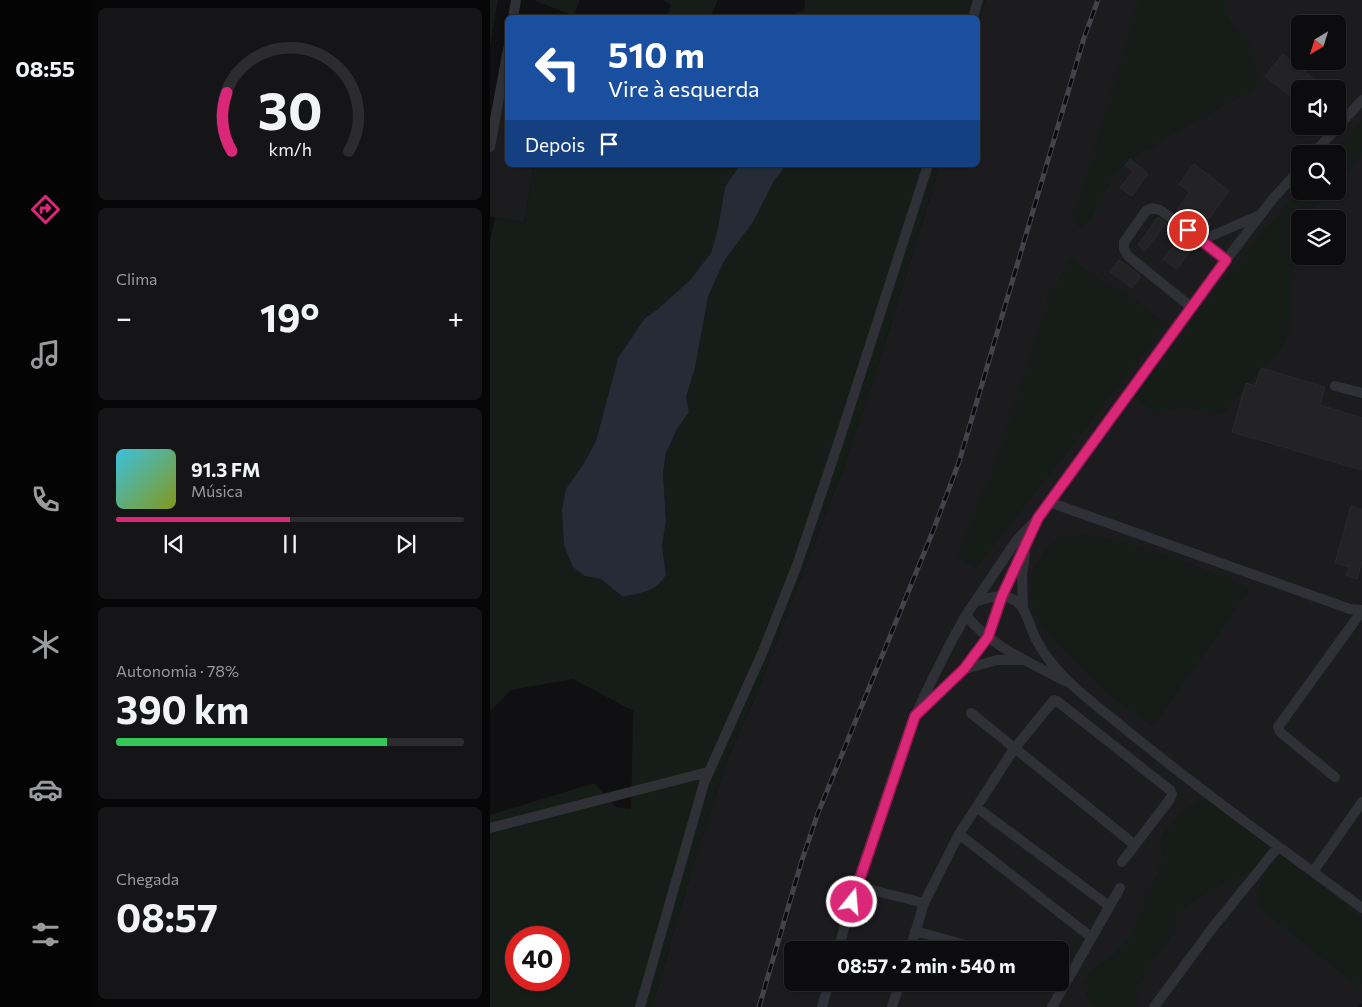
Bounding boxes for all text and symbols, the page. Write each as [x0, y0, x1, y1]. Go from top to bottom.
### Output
north arrow [1291, 15, 1346, 70]
map controls [1291, 15, 1346, 265]
text: 510 m [608, 32, 705, 75]
icon: left [525, 35, 590, 100]
text: 08:55 [15, 55, 75, 82]
text: Vire à esquerda [608, 75, 760, 102]
text: 30 [258, 77, 322, 141]
button: sound [1291, 80, 1346, 135]
icon: arrive [595, 130, 623, 158]
text: Depois [525, 133, 585, 156]
text: km/h [268, 138, 312, 160]
button: search [1291, 145, 1346, 200]
icon: directions [28, 192, 63, 227]
pin [1167, 209, 1209, 251]
button: layers [1291, 210, 1346, 265]
icon: arrive [1174, 216, 1202, 244]
text: Clima [116, 269, 157, 288]
text: 19° [260, 293, 320, 340]
text: − [116, 300, 132, 334]
text: + [448, 300, 464, 334]
icon: music [28, 337, 63, 372]
text: 91.3 FM [191, 458, 260, 481]
text: Música [191, 481, 243, 500]
icon: phone [28, 482, 63, 517]
icon: previous [160, 530, 188, 558]
icon: pause [276, 530, 304, 558]
icon: next [392, 530, 420, 558]
icon: climate [28, 627, 63, 662]
text: Autonomia · 78% [116, 661, 239, 680]
text: 390 km [116, 685, 249, 732]
icon: car [28, 772, 63, 807]
text: Chegada [116, 869, 179, 888]
position arrow [825, 875, 877, 927]
text: 08:57 [116, 893, 218, 940]
icon: filters [28, 917, 63, 952]
speed limit sign: 40 [505, 926, 570, 991]
text: 08:57 · 2 min · 540 m [837, 954, 1016, 977]

